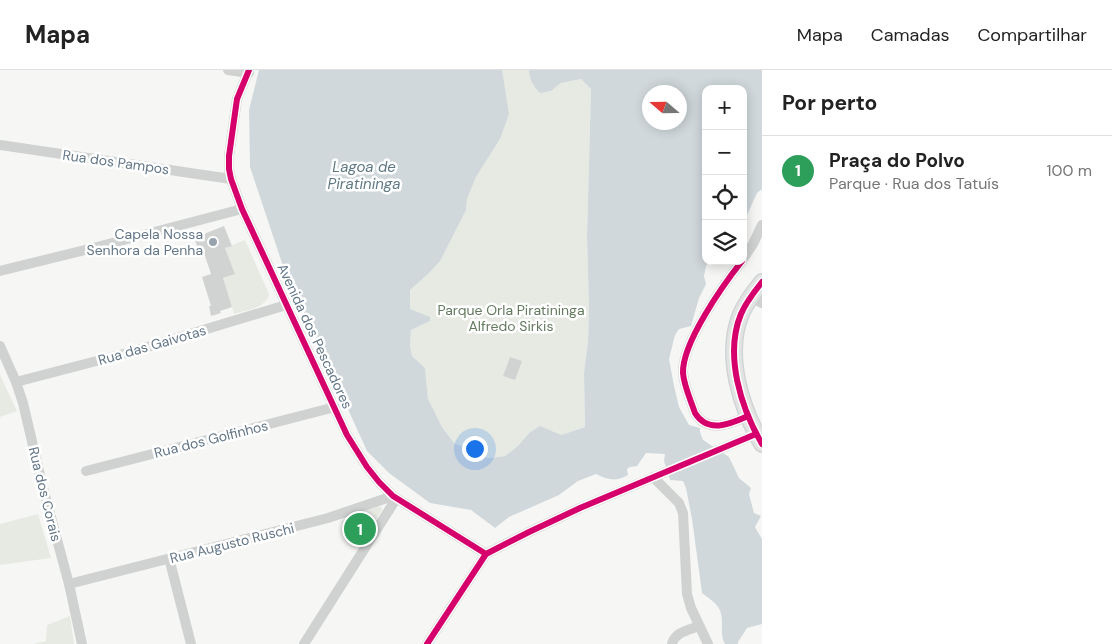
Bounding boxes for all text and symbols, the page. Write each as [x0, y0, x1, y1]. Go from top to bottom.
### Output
text: Mapa [25, 19, 90, 50]
text: Mapa [797, 23, 843, 47]
text: Camadas [871, 23, 949, 47]
text: Compartilhar [977, 23, 1087, 47]
north arrow [642, 85, 687, 130]
map controls [702, 85, 747, 265]
button: + [702, 85, 747, 130]
text: Por perto [782, 89, 877, 117]
button: − [702, 130, 747, 175]
street label: Rua dos Pampos [62, 146, 170, 178]
text: Praça do Polvo [829, 148, 965, 173]
water label: Lagoa de Piratininga [327, 157, 401, 194]
text: 1 [795, 160, 801, 181]
text: 100 m [1047, 160, 1092, 181]
text: Parque · Rua dos Tatuís [829, 173, 999, 194]
button: locate [702, 175, 747, 220]
button: layers [702, 220, 747, 265]
place label: Capela Nossa Senhora da Penha [87, 225, 203, 259]
marker: Capela Nossa Senhora da Penha [207, 236, 219, 248]
street label: Avenida dos Pescadores [273, 261, 357, 411]
park label: Parque Orla Piratininga Alfredo Sirkis [437, 301, 585, 335]
street label: Rua das Gaivotas [96, 321, 208, 369]
street label: Rua dos Golfinhos [152, 416, 270, 462]
your location [462, 436, 488, 462]
street label: Rua dos Corais [25, 445, 65, 543]
pin: 1 [344, 510, 376, 548]
street label: Rua Augusto Ruschi [168, 519, 296, 567]

